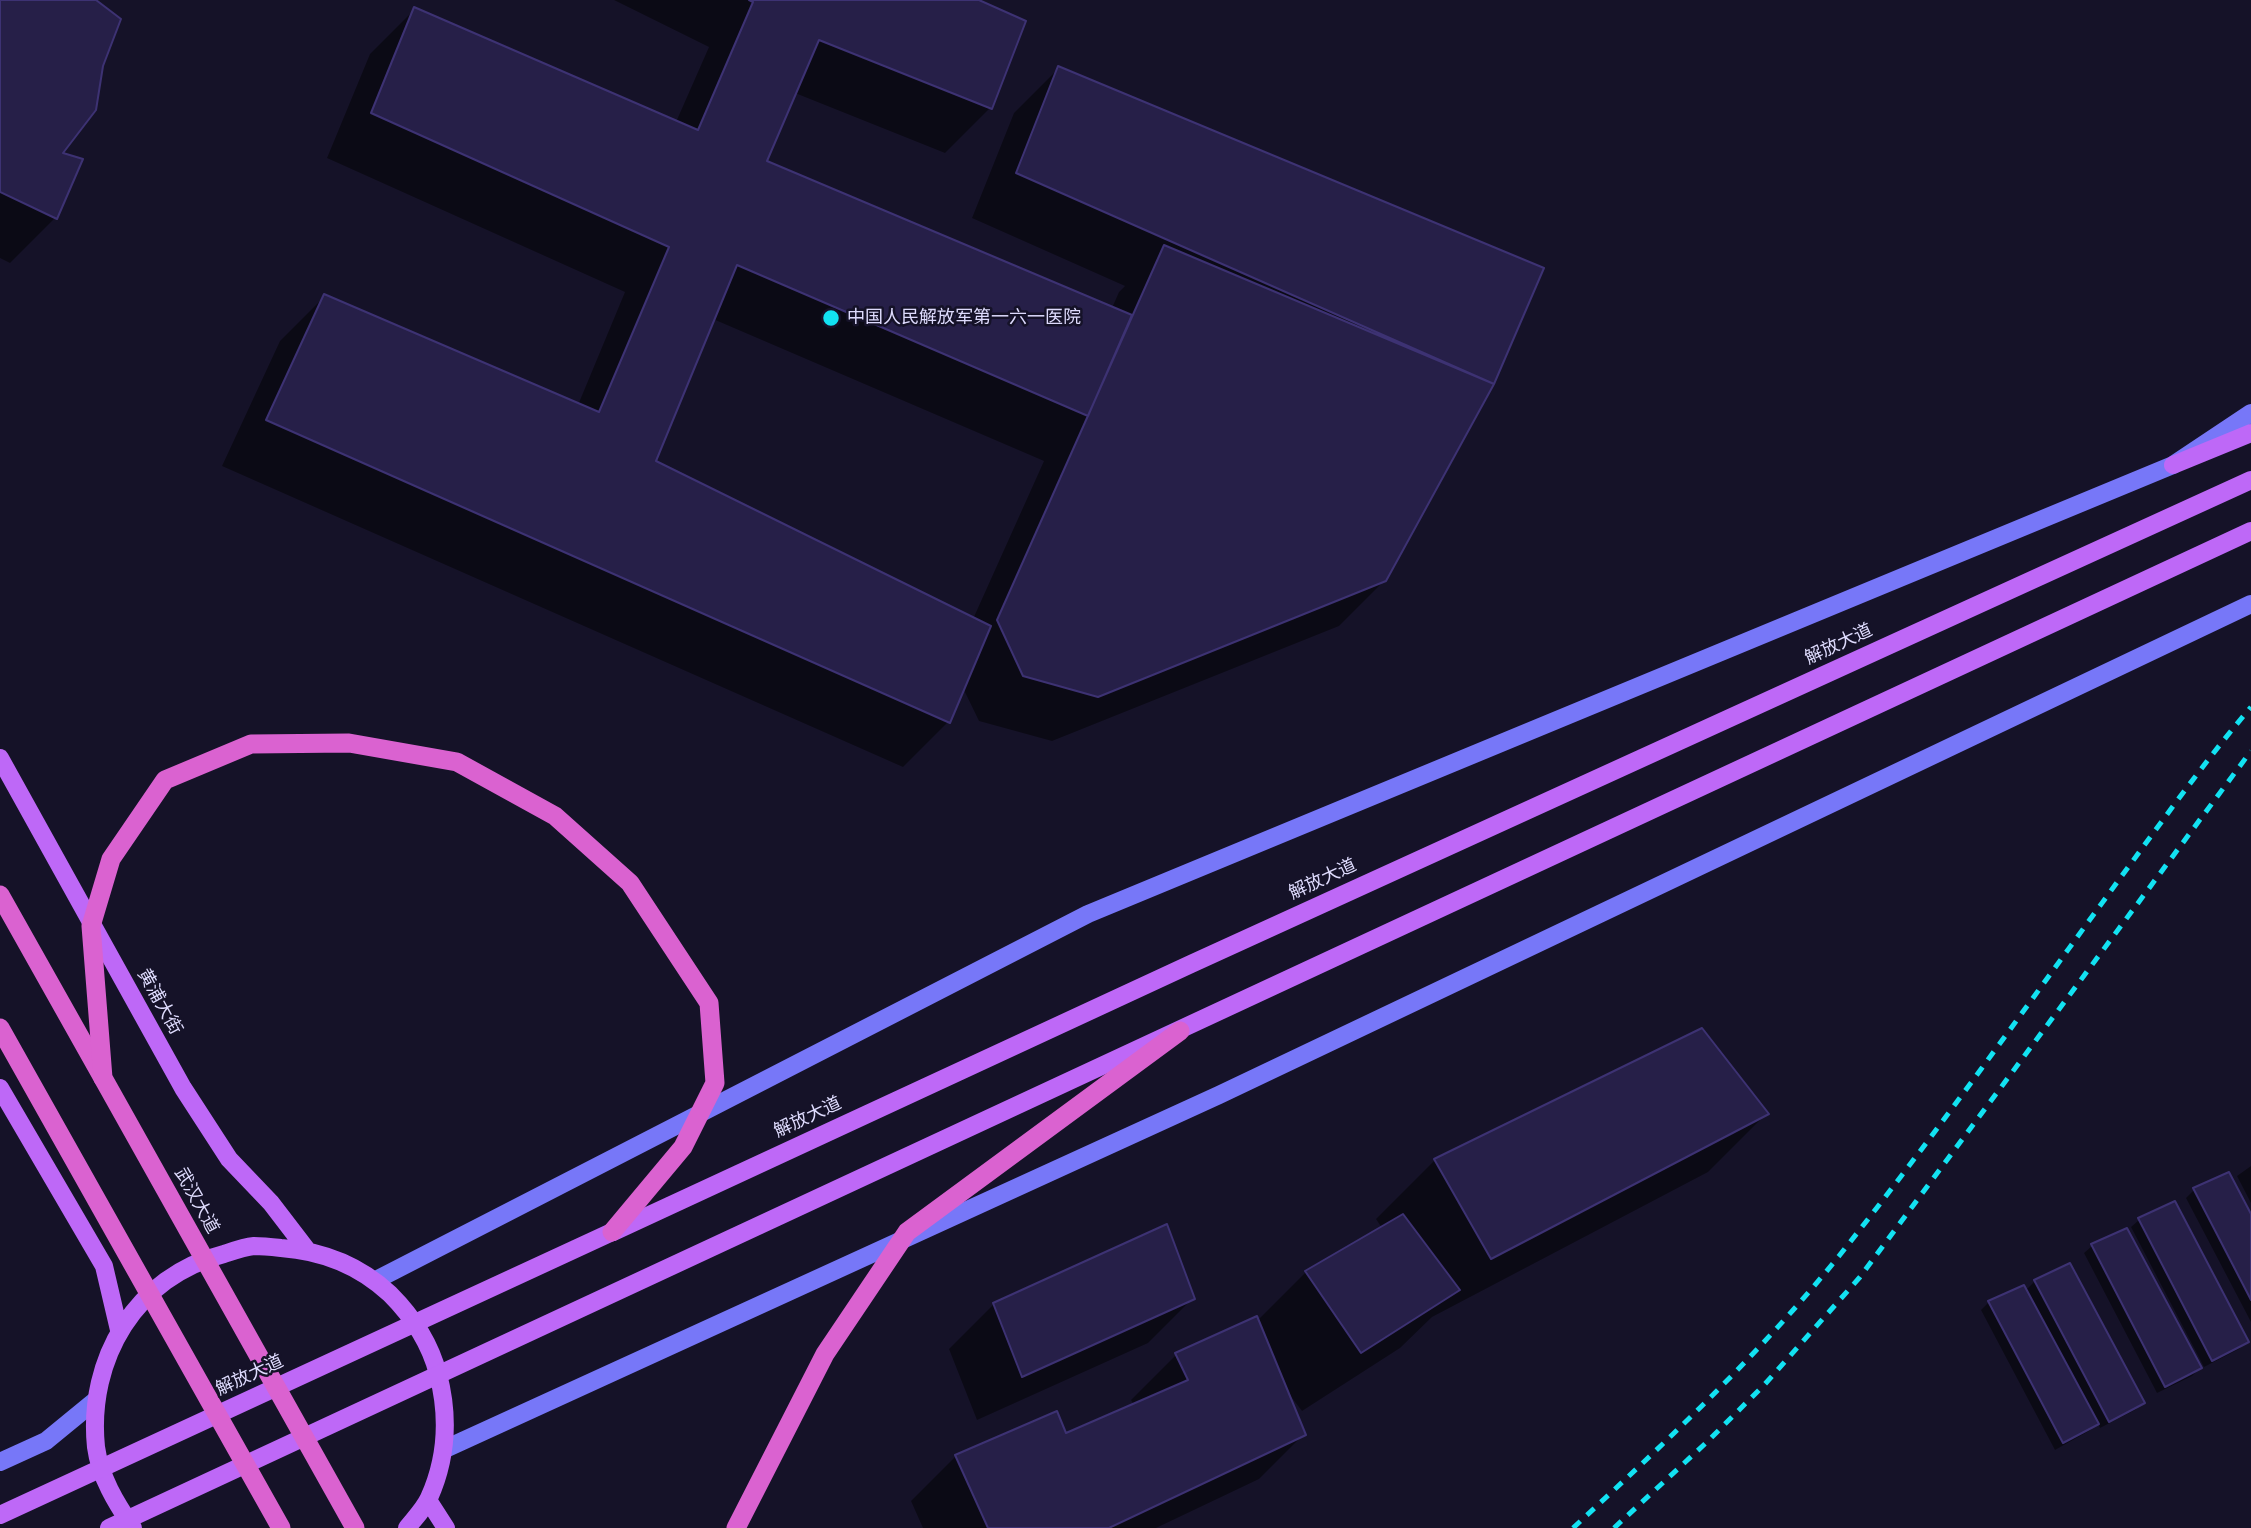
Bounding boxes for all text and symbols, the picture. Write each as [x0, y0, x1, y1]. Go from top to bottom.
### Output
place label: 中国人民解放军第一六一医院 [847, 307, 1081, 329]
marker: 中国人民解放军第一六一医院 [821, 308, 841, 328]
street label: 解放大道 [1802, 620, 1876, 670]
street label: 解放大道 [1286, 855, 1360, 905]
street label: 黄浦大街 [132, 965, 186, 1039]
street label: 解放大道 [771, 1093, 845, 1143]
street label: 武汉大道 [169, 1164, 223, 1238]
street label: 解放大道 [213, 1351, 287, 1401]

